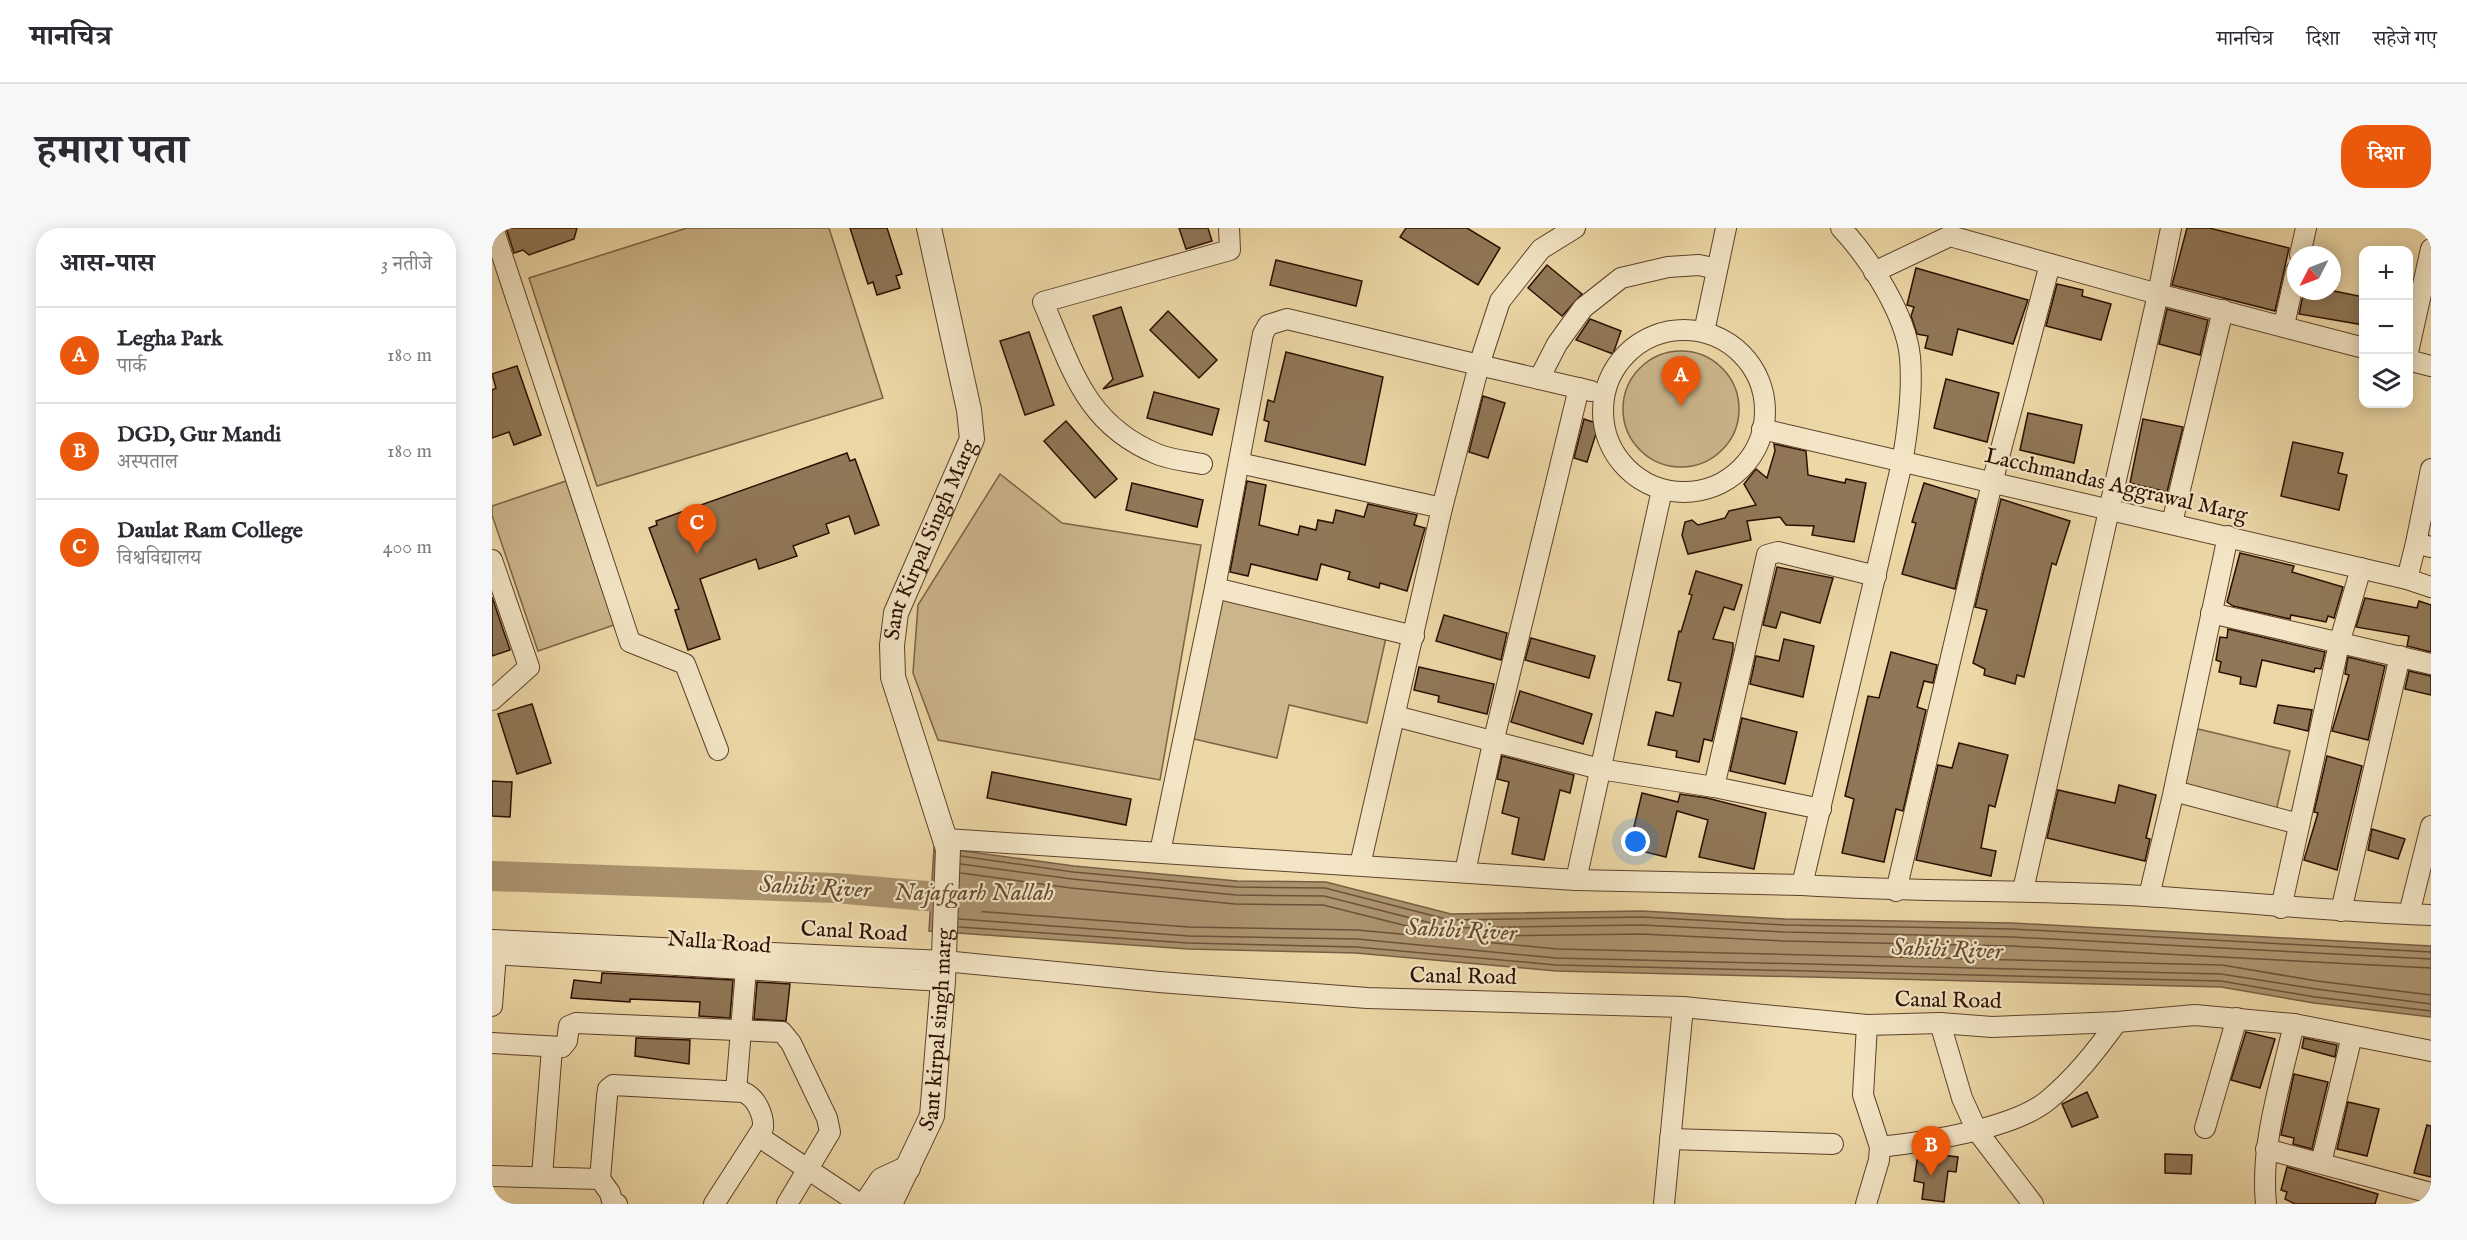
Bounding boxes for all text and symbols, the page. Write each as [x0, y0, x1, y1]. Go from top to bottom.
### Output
text: मानचित्र [30, 20, 112, 55]
text: मानचित्र [2216, 26, 2273, 53]
text: दिशा [2306, 26, 2340, 53]
text: सहेजे गए [2373, 26, 2437, 53]
text: हमारा पता [36, 125, 188, 178]
button: दिशा [2341, 125, 2431, 188]
north arrow [2287, 246, 2341, 300]
map controls [2359, 246, 2413, 408]
button: + [2359, 246, 2413, 300]
text: आस-पास [60, 247, 155, 280]
text: 3 नतीजे [381, 252, 432, 277]
button: − [2359, 300, 2413, 354]
text: Legha Park [117, 325, 223, 353]
text: A [73, 343, 86, 368]
text: 180 m [387, 343, 432, 368]
text: पार्क [117, 354, 146, 379]
button: layers [2359, 354, 2413, 408]
pin: A [1662, 356, 1700, 406]
text: DGD, Gur Mandi [117, 421, 281, 449]
street label: Sant Kirpal Singh Marg [879, 435, 984, 642]
text: B [73, 439, 86, 464]
text: 180 m [387, 439, 432, 464]
street label: Lacchmandas Aggrawal Marg [1982, 442, 2251, 530]
text: अस्पताल [117, 450, 178, 475]
pin: C [678, 504, 716, 554]
text: Daulat Ram College [117, 517, 303, 545]
text: C [72, 535, 87, 560]
text: 400 m [383, 535, 432, 560]
text: विश्वविद्यालय [117, 546, 201, 571]
your location [1621, 827, 1650, 856]
water label: Sahibi River [759, 870, 873, 906]
water label: Najafgarh Nallah [894, 878, 1054, 909]
water label: Sahibi River [1405, 913, 1519, 949]
street label: Canal Road [800, 915, 908, 949]
street label: Nalla Road [666, 925, 772, 961]
street label: Sant kirpal singh marg [913, 927, 959, 1136]
water label: Sahibi River [1891, 933, 2005, 967]
street label: Canal Road [1409, 962, 1517, 992]
street label: Canal Road [1894, 986, 2002, 1016]
pin: B [1912, 1126, 1950, 1176]

